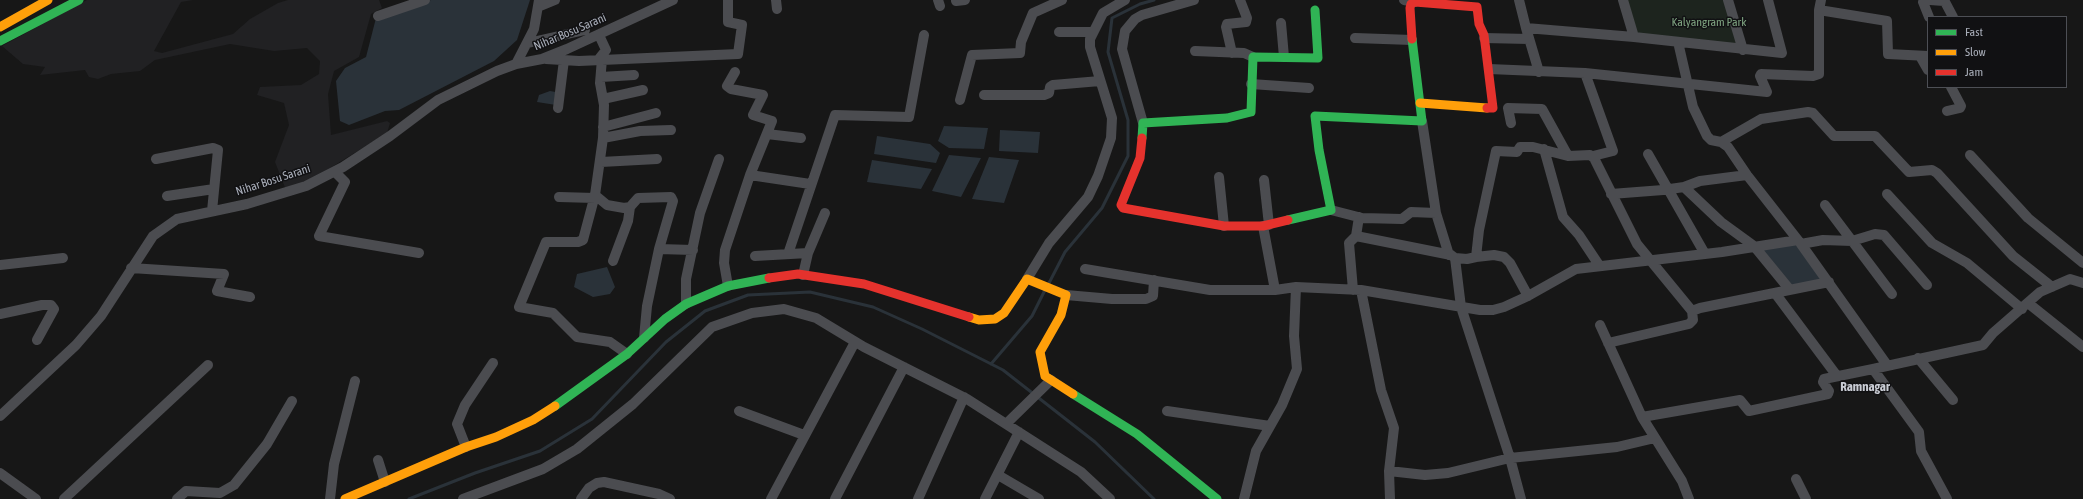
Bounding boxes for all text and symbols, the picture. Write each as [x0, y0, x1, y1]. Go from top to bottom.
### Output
street label: Nihar Bosu Sarani [532, 10, 608, 54]
park label: Kalyangram Park [1672, 15, 1746, 29]
legend [1927, 16, 2067, 88]
text: Fast [1965, 25, 1983, 39]
text: Slow [1965, 45, 1986, 59]
text: Jam [1965, 65, 1983, 79]
street label: Nihar Bosu Sarani [234, 161, 312, 199]
district label: Ramnagar [1840, 379, 1890, 395]

